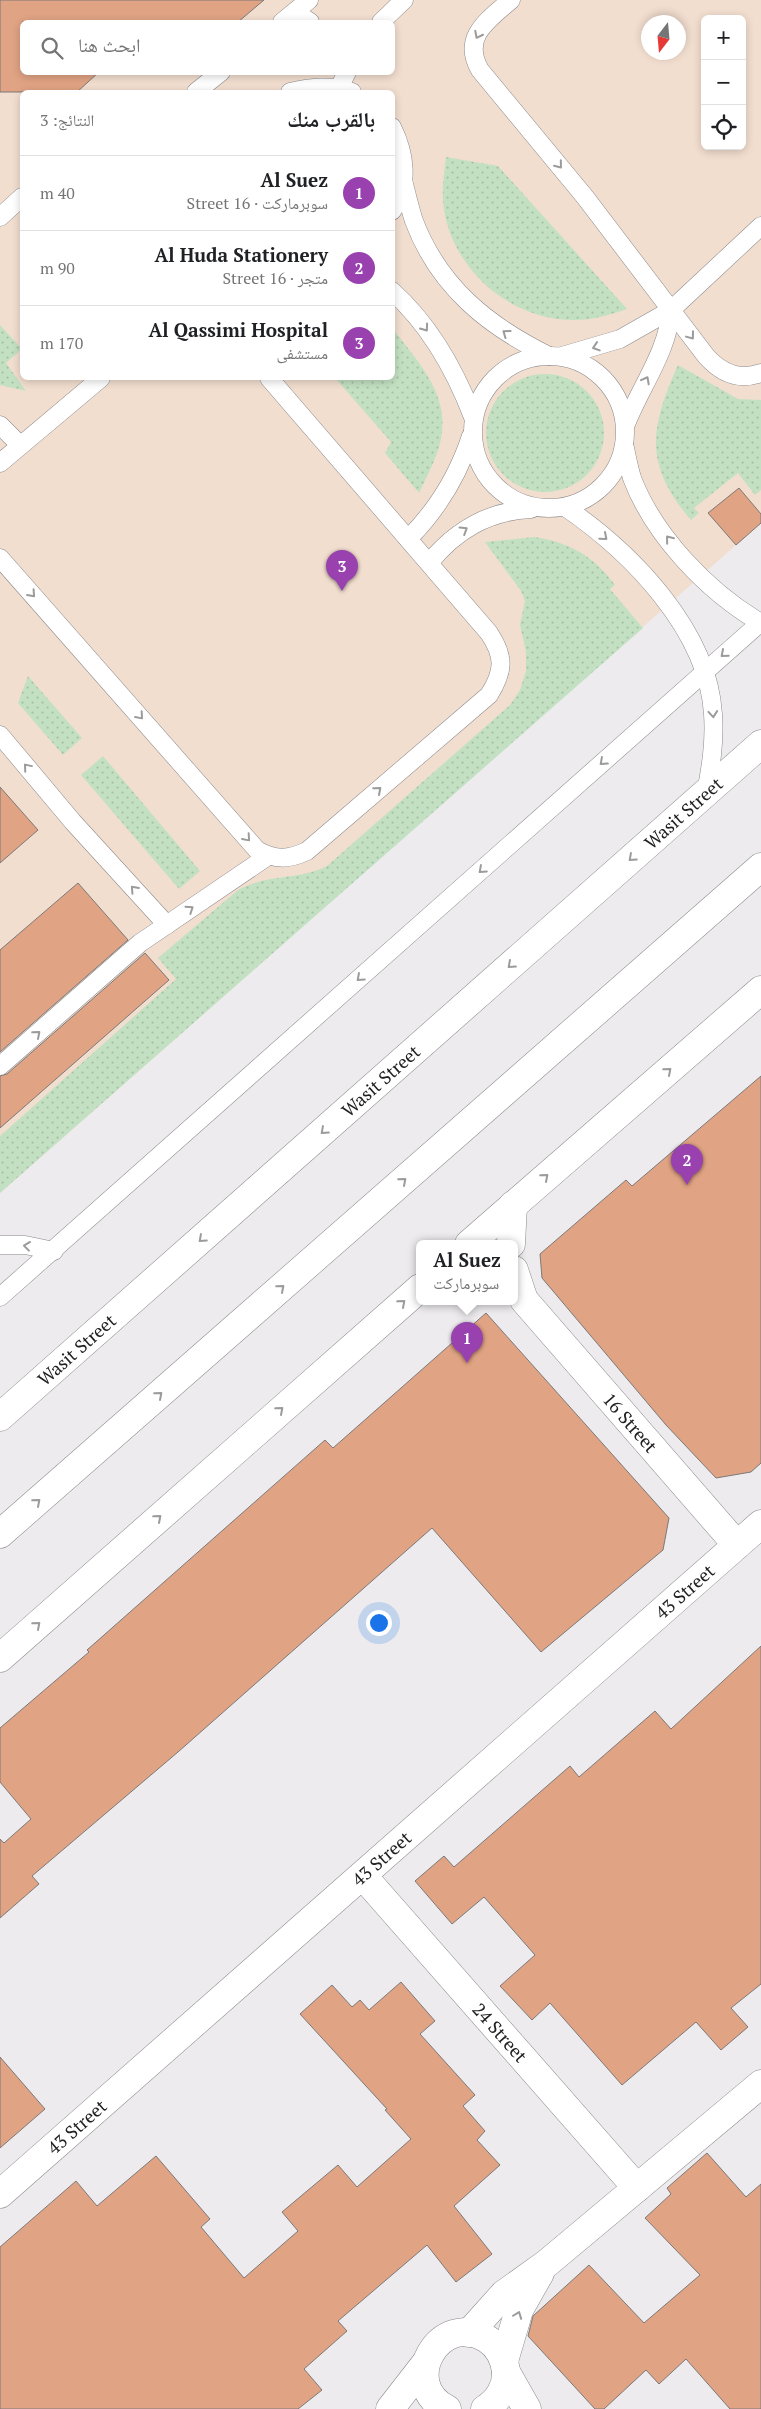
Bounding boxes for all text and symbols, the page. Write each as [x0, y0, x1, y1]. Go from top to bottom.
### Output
north arrow [641, 15, 686, 60]
map controls [701, 15, 746, 150]
button: + [701, 15, 746, 60]
search box [20, 20, 395, 75]
one-way arrow [474, 29, 484, 38]
text: ابحث هنا [78, 32, 141, 57]
icon: search [38, 34, 66, 62]
button: − [701, 60, 746, 105]
text: بالقرب منك [287, 105, 375, 133]
button: locate [701, 105, 746, 150]
text: النتائج: 3 [40, 109, 94, 131]
one-way arrow [554, 160, 563, 169]
text: Al Suez [260, 167, 328, 192]
text: 40 m [40, 182, 75, 204]
text: 1 [354, 182, 364, 204]
text: سوبرماركت · 16 Street [187, 192, 328, 214]
text: Al Huda Stationery [154, 242, 328, 267]
text: 90 m [40, 257, 75, 279]
text: 2 [354, 257, 364, 279]
text: متجر · 16 Street [223, 267, 328, 289]
text: Al Qassimi Hospital [148, 317, 328, 342]
one-way arrow [419, 322, 428, 332]
one-way arrow [502, 330, 512, 339]
one-way arrow [685, 330, 693, 339]
text: 170 m [40, 332, 83, 354]
text: 3 [354, 332, 364, 354]
one-way arrow [592, 341, 601, 351]
text: مستشفى [277, 342, 328, 364]
one-way arrow [640, 376, 650, 385]
one-way arrow [459, 526, 468, 536]
one-way arrow [599, 531, 608, 540]
one-way arrow [665, 536, 674, 545]
pin: 3 [326, 550, 358, 591]
one-way arrow [27, 589, 36, 598]
one-way arrow [721, 648, 730, 657]
one-way arrow [707, 710, 718, 718]
one-way arrow [134, 711, 143, 720]
one-way arrow [600, 756, 609, 765]
one-way arrow [24, 764, 33, 773]
street label: Wasit Street [639, 771, 728, 854]
one-way arrow [372, 788, 381, 796]
one-way arrow [241, 833, 250, 842]
one-way arrow [629, 852, 638, 861]
one-way arrow [478, 864, 487, 873]
one-way arrow [131, 885, 140, 894]
one-way arrow [185, 906, 194, 916]
one-way arrow [507, 959, 516, 968]
one-way arrow [357, 973, 366, 982]
one-way arrow [31, 1030, 40, 1039]
street label: Wasit Street [336, 1039, 425, 1122]
one-way arrow [662, 1068, 671, 1077]
one-way arrow [320, 1125, 329, 1134]
pin: 2 [671, 1144, 703, 1185]
one-way arrow [539, 1174, 548, 1183]
one-way arrow [398, 1177, 407, 1186]
one-way arrow [198, 1233, 207, 1242]
popup [416, 1240, 518, 1305]
one-way arrow [23, 1241, 31, 1252]
text: Al Suez [433, 1247, 501, 1272]
text: سوبرماركت [433, 1272, 499, 1294]
one-way arrow [275, 1285, 284, 1294]
one-way arrow [397, 1300, 406, 1309]
street label: Wasit Street [32, 1308, 121, 1391]
pin: 1 [451, 1322, 483, 1363]
street label: 16 Street [598, 1388, 663, 1458]
one-way arrow [153, 1392, 162, 1401]
one-way arrow [275, 1407, 284, 1416]
one-way arrow [31, 1499, 40, 1508]
one-way arrow [153, 1515, 162, 1524]
street label: 43 Street [650, 1558, 720, 1624]
your location [366, 1610, 392, 1636]
one-way arrow [31, 1622, 40, 1631]
street label: 43 Street [346, 1825, 416, 1891]
street label: 24 Street [468, 1997, 533, 2067]
street label: 43 Street [42, 2094, 112, 2159]
one-way arrow [512, 2311, 522, 2319]

